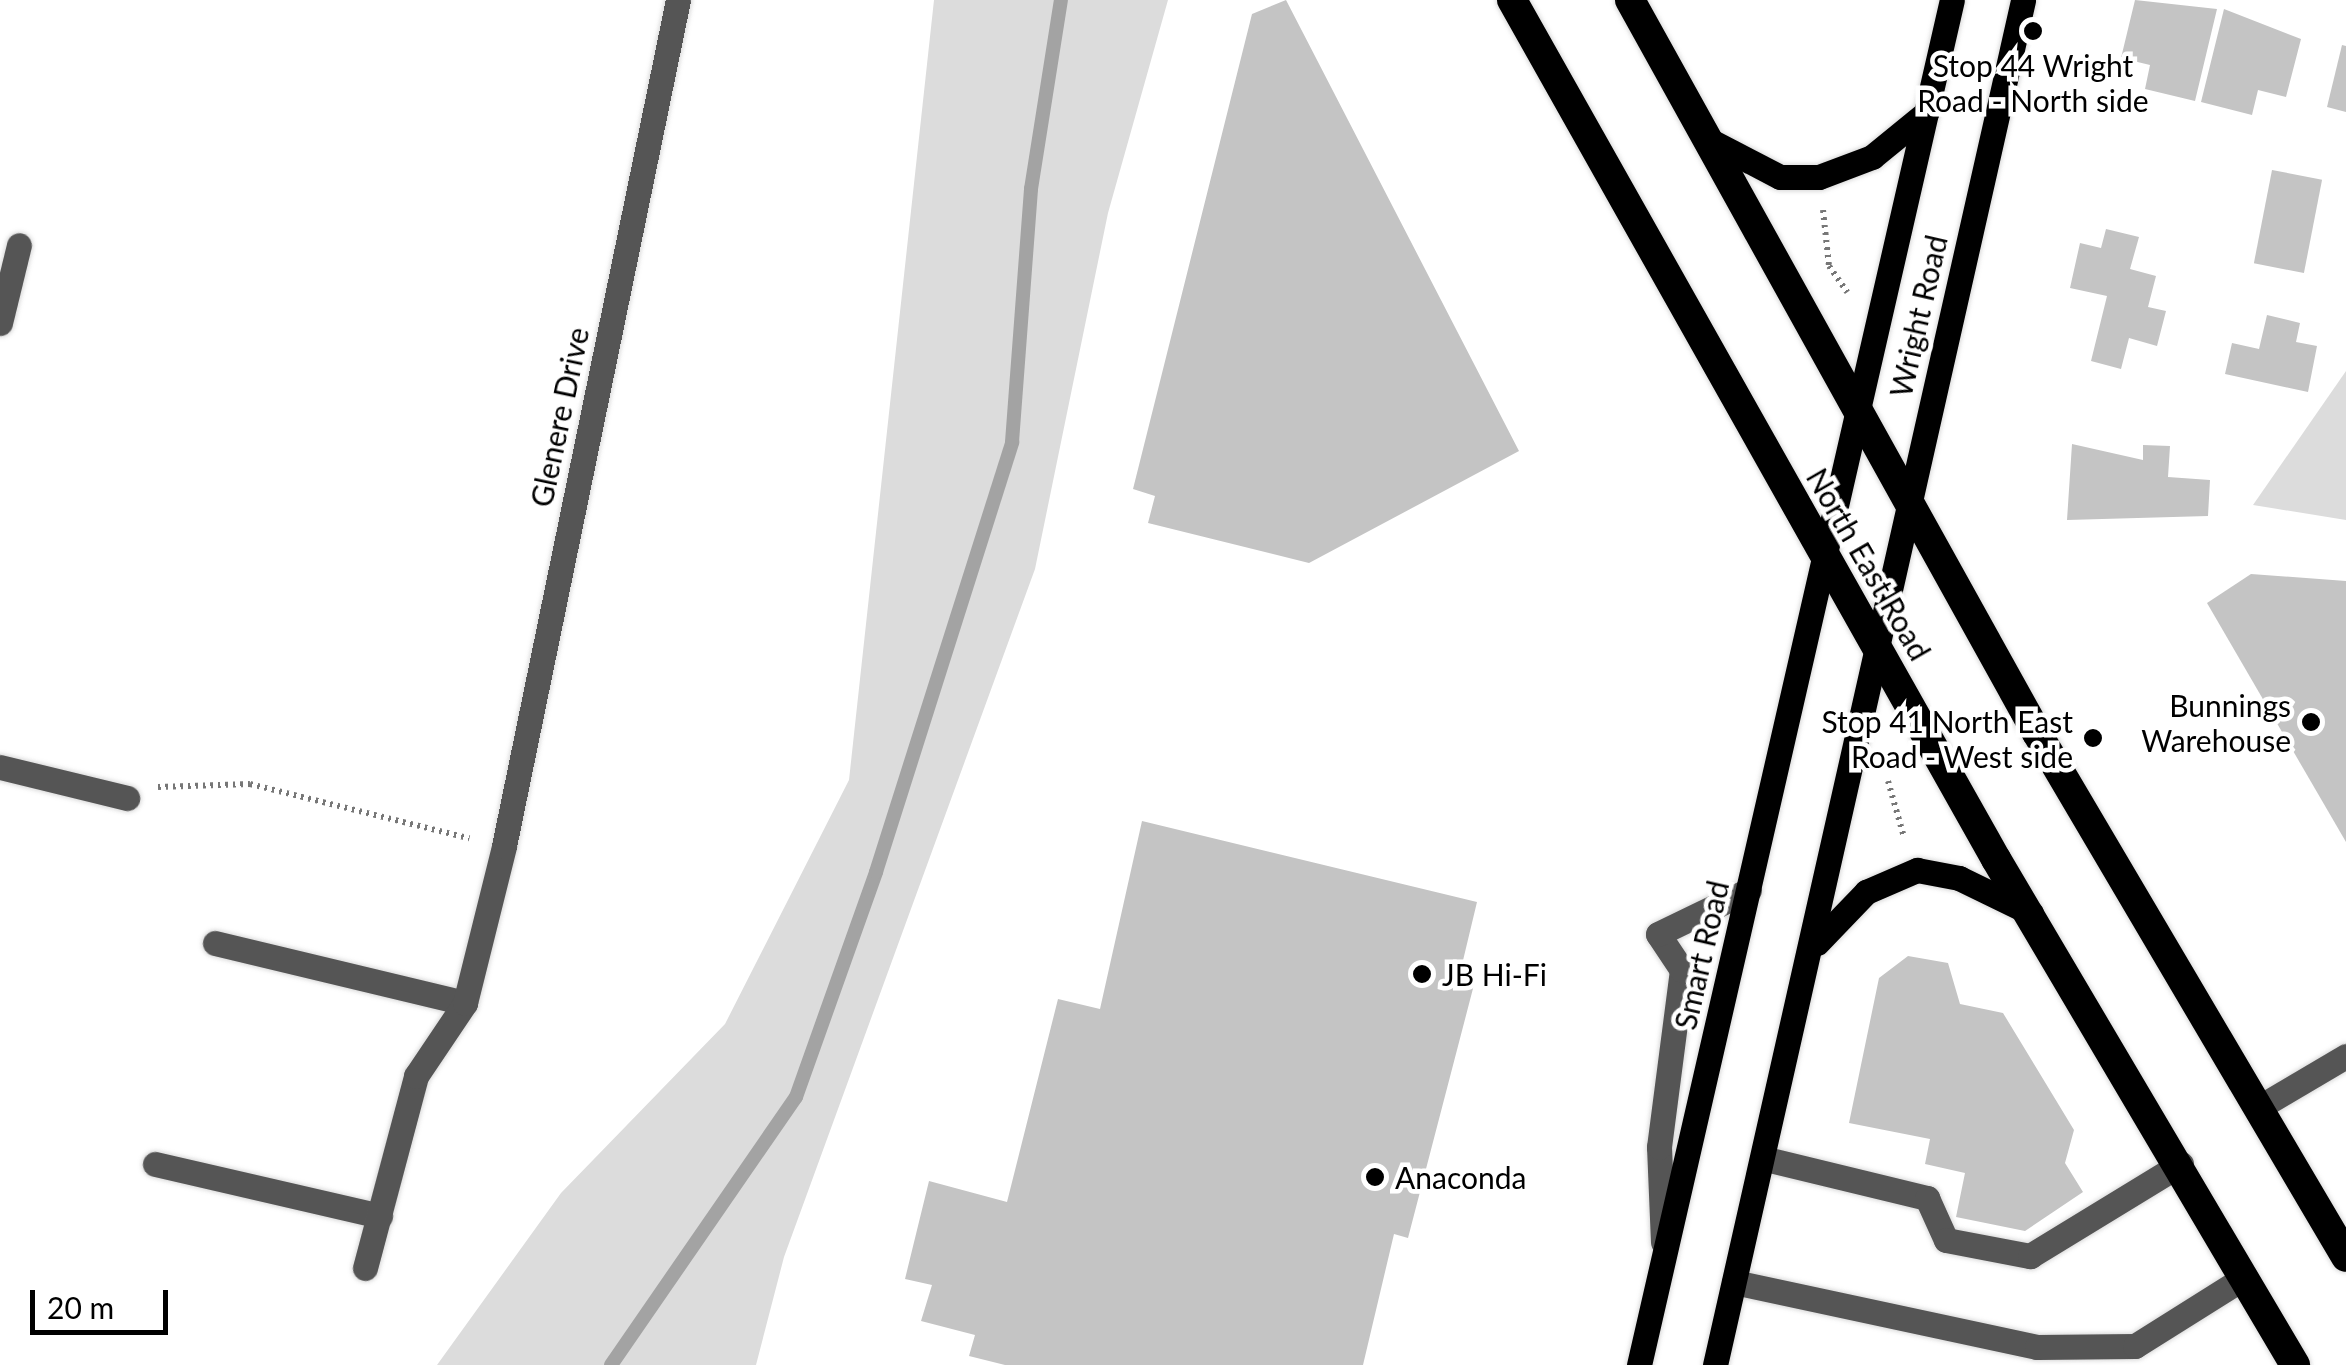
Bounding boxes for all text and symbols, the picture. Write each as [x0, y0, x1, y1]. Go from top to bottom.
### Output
marker: Stop 44 Wright Road - North side [2022, 20, 2044, 42]
place label: Stop 44 Wright Road - North side [1917, 47, 2149, 118]
street label: Wright Road [1882, 232, 1954, 400]
street label: Glenere Drive [522, 324, 596, 510]
street label: North East Road [1800, 462, 1938, 666]
place label: Bunnings Warehouse [2141, 687, 2291, 758]
place label: Stop 41 North East Road - West side [1821, 703, 2073, 774]
marker: Bunnings Warehouse [2300, 711, 2322, 733]
marker: Stop 41 North East Road - West side [2082, 727, 2104, 749]
street label: Smart Road [1666, 877, 1736, 1033]
place label: JB Hi-Fi [1442, 956, 1547, 992]
marker: JB Hi-Fi [1411, 963, 1433, 985]
place label: Anaconda [1395, 1159, 1526, 1195]
marker: Anaconda [1364, 1166, 1386, 1188]
scale bar [35, 1270, 172, 1332]
text: 20 m [47, 1289, 114, 1325]

